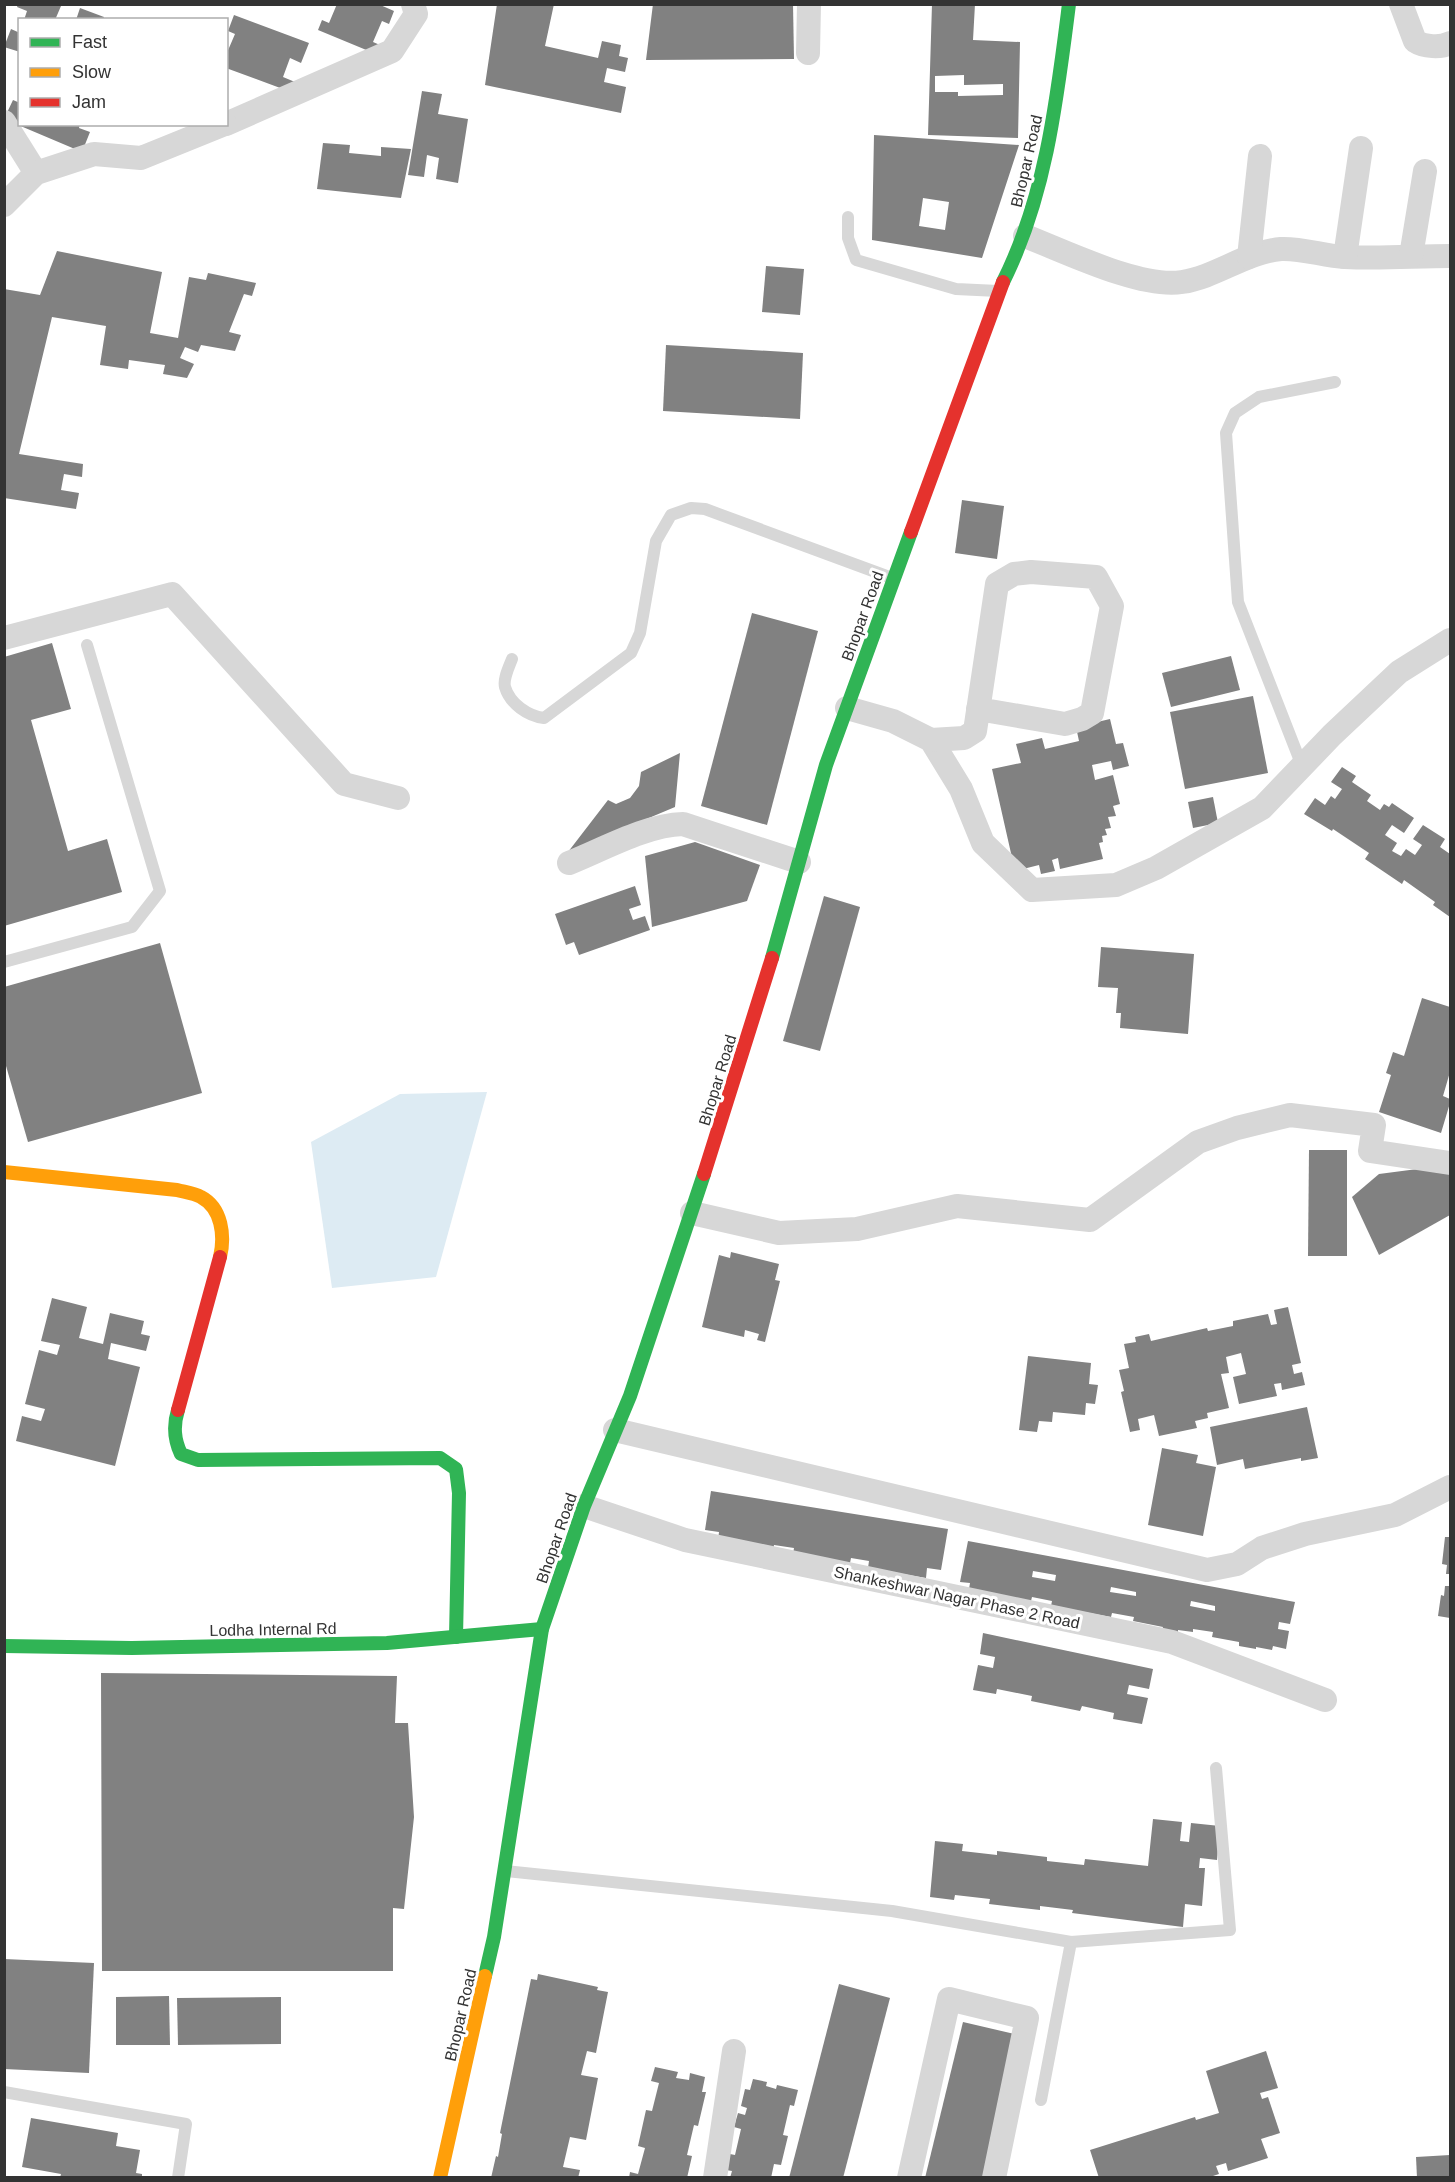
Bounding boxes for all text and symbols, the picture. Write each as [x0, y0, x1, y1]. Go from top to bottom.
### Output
legend [18, 18, 228, 126]
text: Fast [72, 32, 107, 52]
text: Slow [72, 62, 112, 82]
text: Jam [72, 92, 106, 112]
street label: Bhopar Road [1008, 113, 1045, 209]
street label: Bhopar Road [838, 569, 887, 663]
street label: Bhopar Road [696, 1033, 739, 1128]
street label: Bhopar Road [533, 1491, 580, 1586]
street label: Shankeshwar Nagar Phase 2 Road [832, 1563, 1081, 1632]
street label: Lodha Internal Rd [209, 1620, 337, 1639]
street label: Bhopar Road [442, 1967, 479, 2063]

